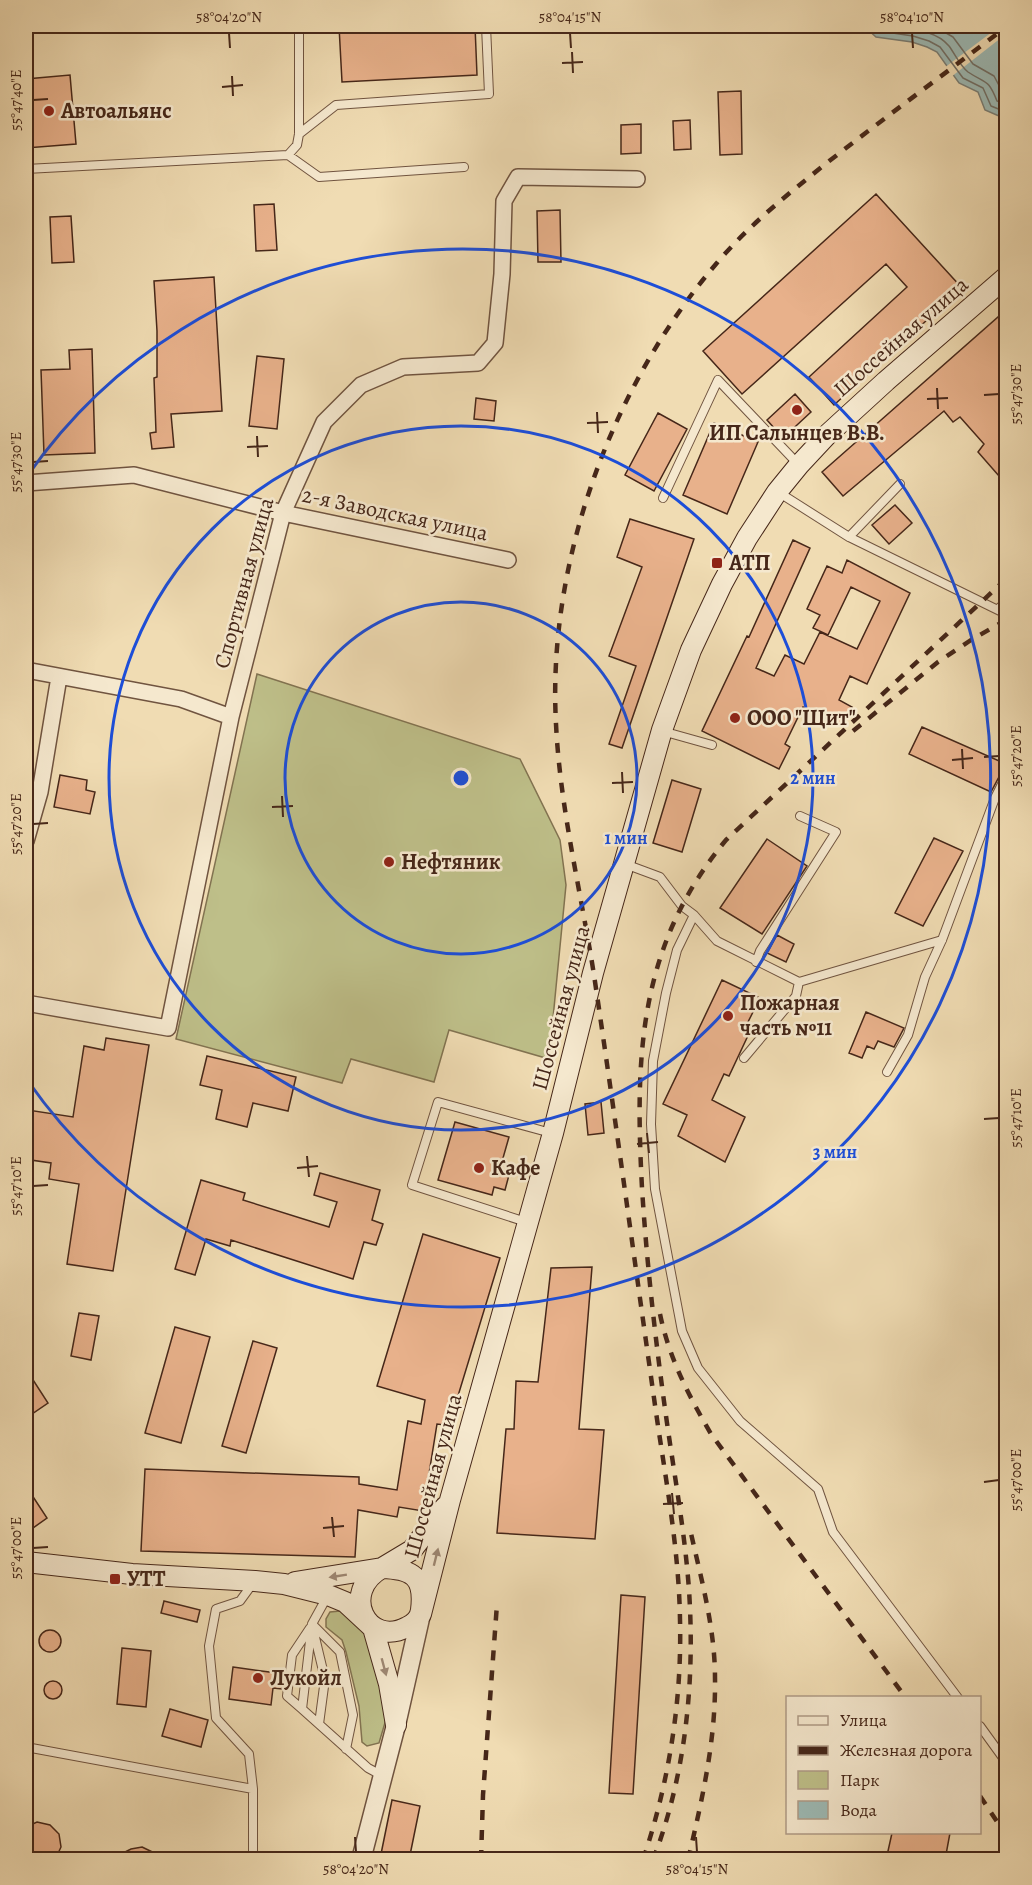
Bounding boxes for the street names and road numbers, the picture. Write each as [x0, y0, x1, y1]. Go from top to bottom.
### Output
street label: Шоссейная улица [827, 270, 975, 404]
street label: 2-я Заводская улица [299, 480, 492, 549]
street label: Спортивная улица [207, 493, 281, 672]
street label: Шоссейная улица [525, 921, 598, 1094]
street label: Шоссейная улица [397, 1389, 470, 1562]

